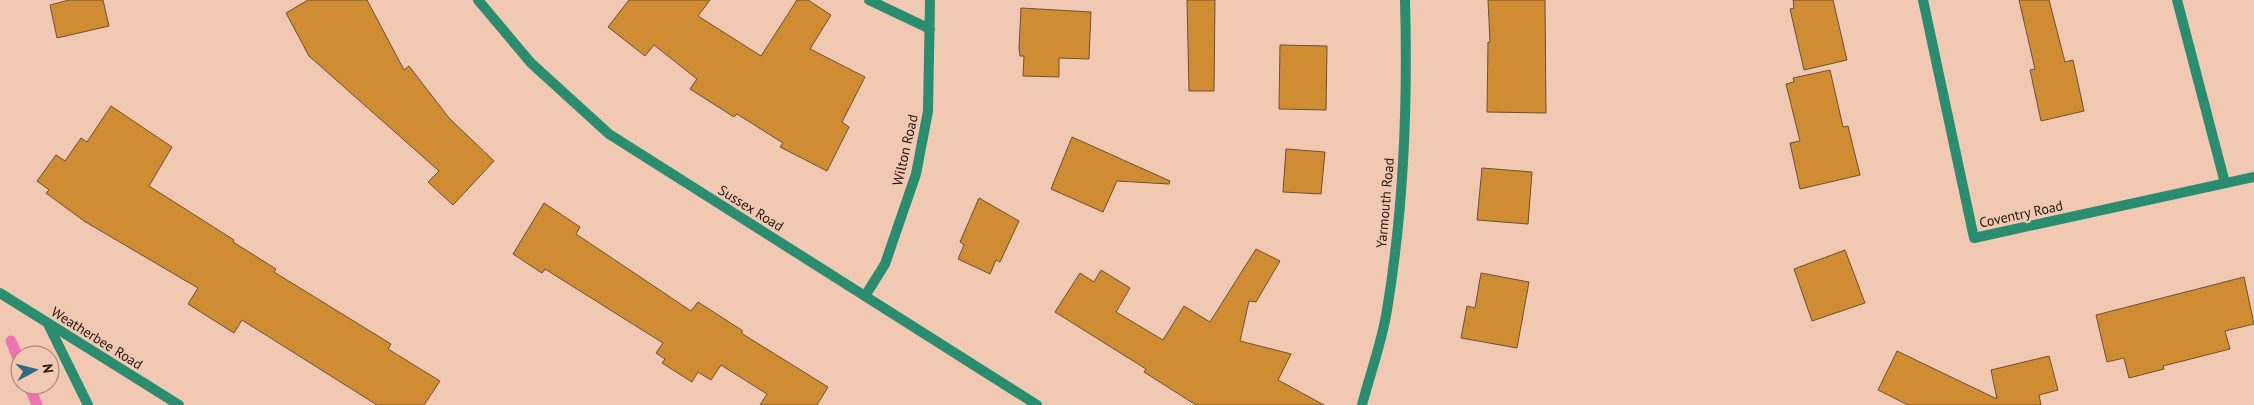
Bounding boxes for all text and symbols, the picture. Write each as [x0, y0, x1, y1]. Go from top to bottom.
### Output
street label: Wilton Road [888, 113, 922, 187]
street label: Yarmouth Road [1372, 157, 1398, 249]
street label: Sussex Road [715, 181, 787, 235]
street label: Coventry Road [1978, 196, 2064, 232]
street label: Weatherbee Road [48, 303, 146, 373]
north arrow [10, 345, 60, 395]
text: N [38, 363, 57, 374]

